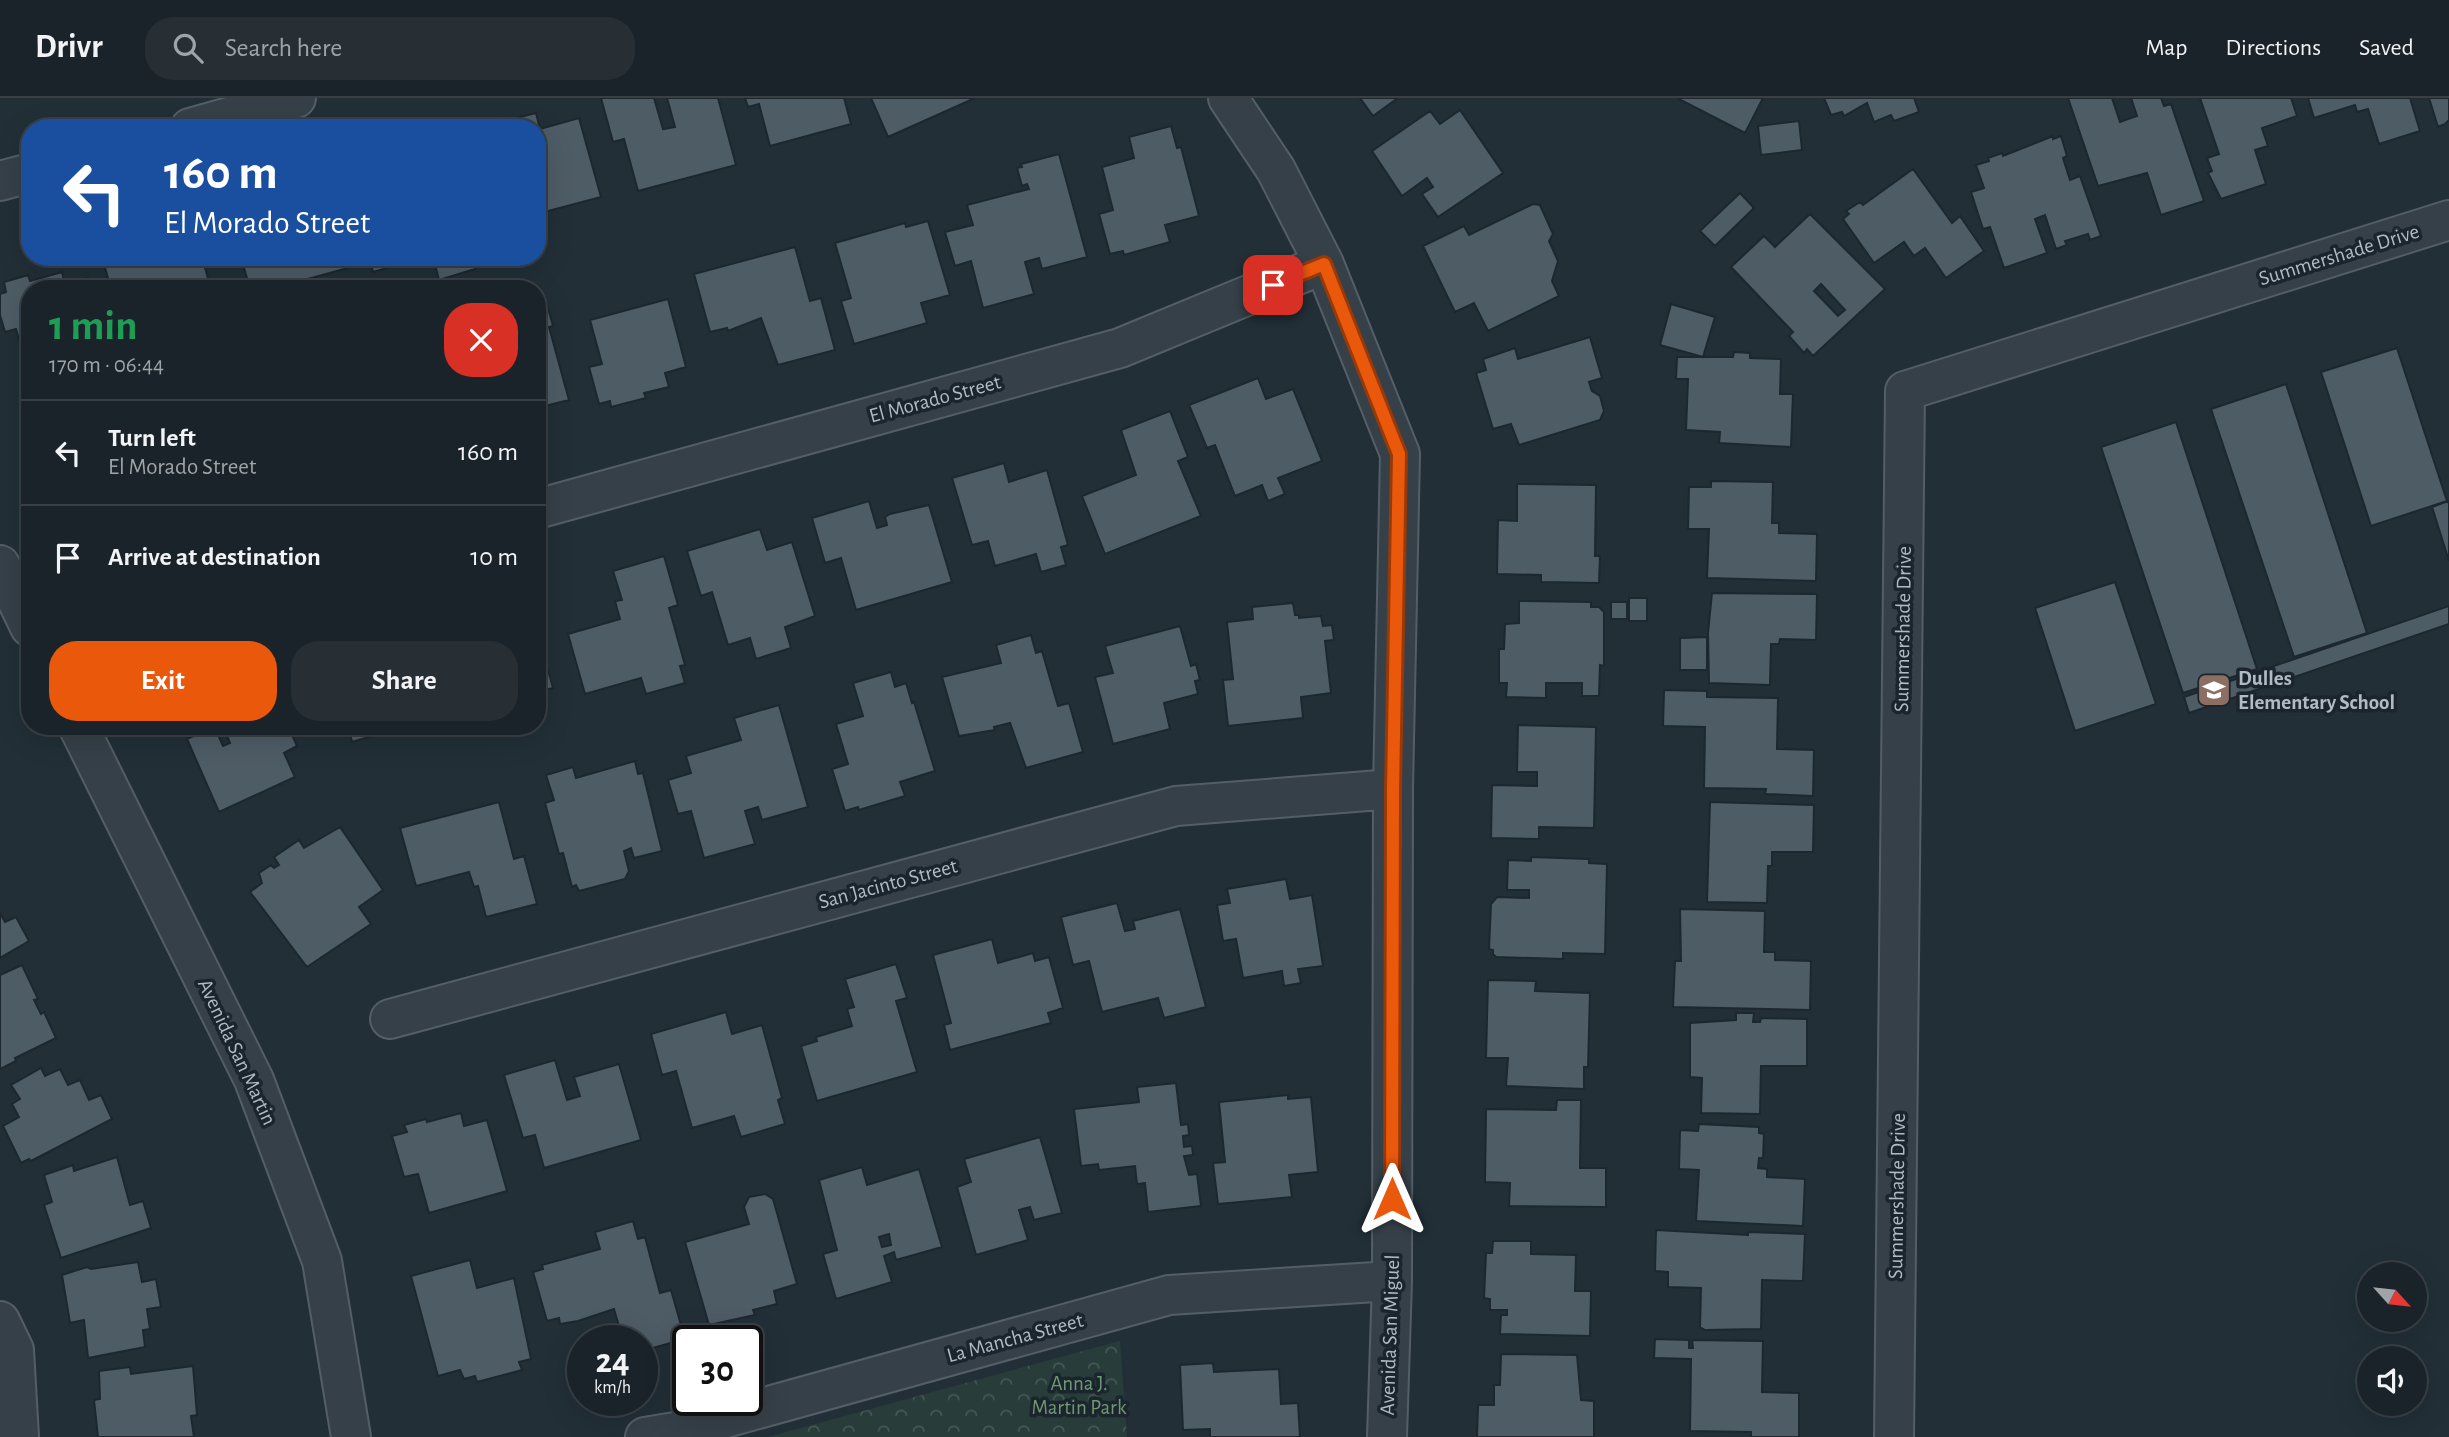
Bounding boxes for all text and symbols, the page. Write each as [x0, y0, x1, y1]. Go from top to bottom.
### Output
search box [145, 17, 635, 80]
icon: search [169, 29, 207, 67]
text: Drivr [35, 31, 103, 64]
text: Search here [225, 35, 342, 61]
text: Map [2145, 36, 2187, 60]
text: Directions [2225, 36, 2321, 60]
text: Saved [2359, 36, 2414, 60]
icon: left [49, 147, 140, 238]
text: 160 m [164, 149, 278, 198]
text: El Morado Street [164, 207, 370, 239]
street label: Summershade Drive [2256, 221, 2422, 289]
pin [1243, 255, 1303, 315]
icon: arrive [1254, 266, 1292, 304]
button: close [444, 303, 518, 377]
text: 1 min [49, 305, 138, 347]
text: 170 m · 06:44 [49, 354, 164, 377]
street label: El Morado Street [867, 371, 1003, 427]
text: Turn left [108, 425, 196, 451]
icon: left [49, 434, 87, 472]
text: 160 m [458, 439, 518, 465]
text: El Morado Street [108, 456, 256, 479]
icon: arrive [49, 539, 87, 577]
text: Arrive at destination [108, 544, 321, 570]
text: 10 m [470, 544, 518, 570]
street label: Summershade Drive [1891, 546, 1915, 712]
button: Exit [49, 641, 277, 721]
button: Share [291, 641, 518, 721]
place label: Dulles Elementary School [2238, 668, 2395, 713]
school or university icon: Dulles Elementary School [2195, 671, 2233, 709]
street label: San Jacinto Street [816, 855, 960, 913]
street label: Avenida San Martin [194, 976, 280, 1128]
street label: Summershade Drive [1885, 1113, 1909, 1279]
position arrow [1355, 1162, 1429, 1236]
street label: Avenida San Miguel [1377, 1254, 1403, 1416]
north arrow [2357, 1262, 2427, 1332]
map controls [2357, 1262, 2427, 1416]
street label: La Mancha Street [945, 1310, 1086, 1366]
speed limit sign: 30 [672, 1325, 763, 1416]
text: 24 [595, 1344, 630, 1379]
button: sound [2357, 1346, 2427, 1416]
park label: Anna J. Martin Park [1032, 1373, 1127, 1418]
text: km/h [594, 1379, 631, 1397]

